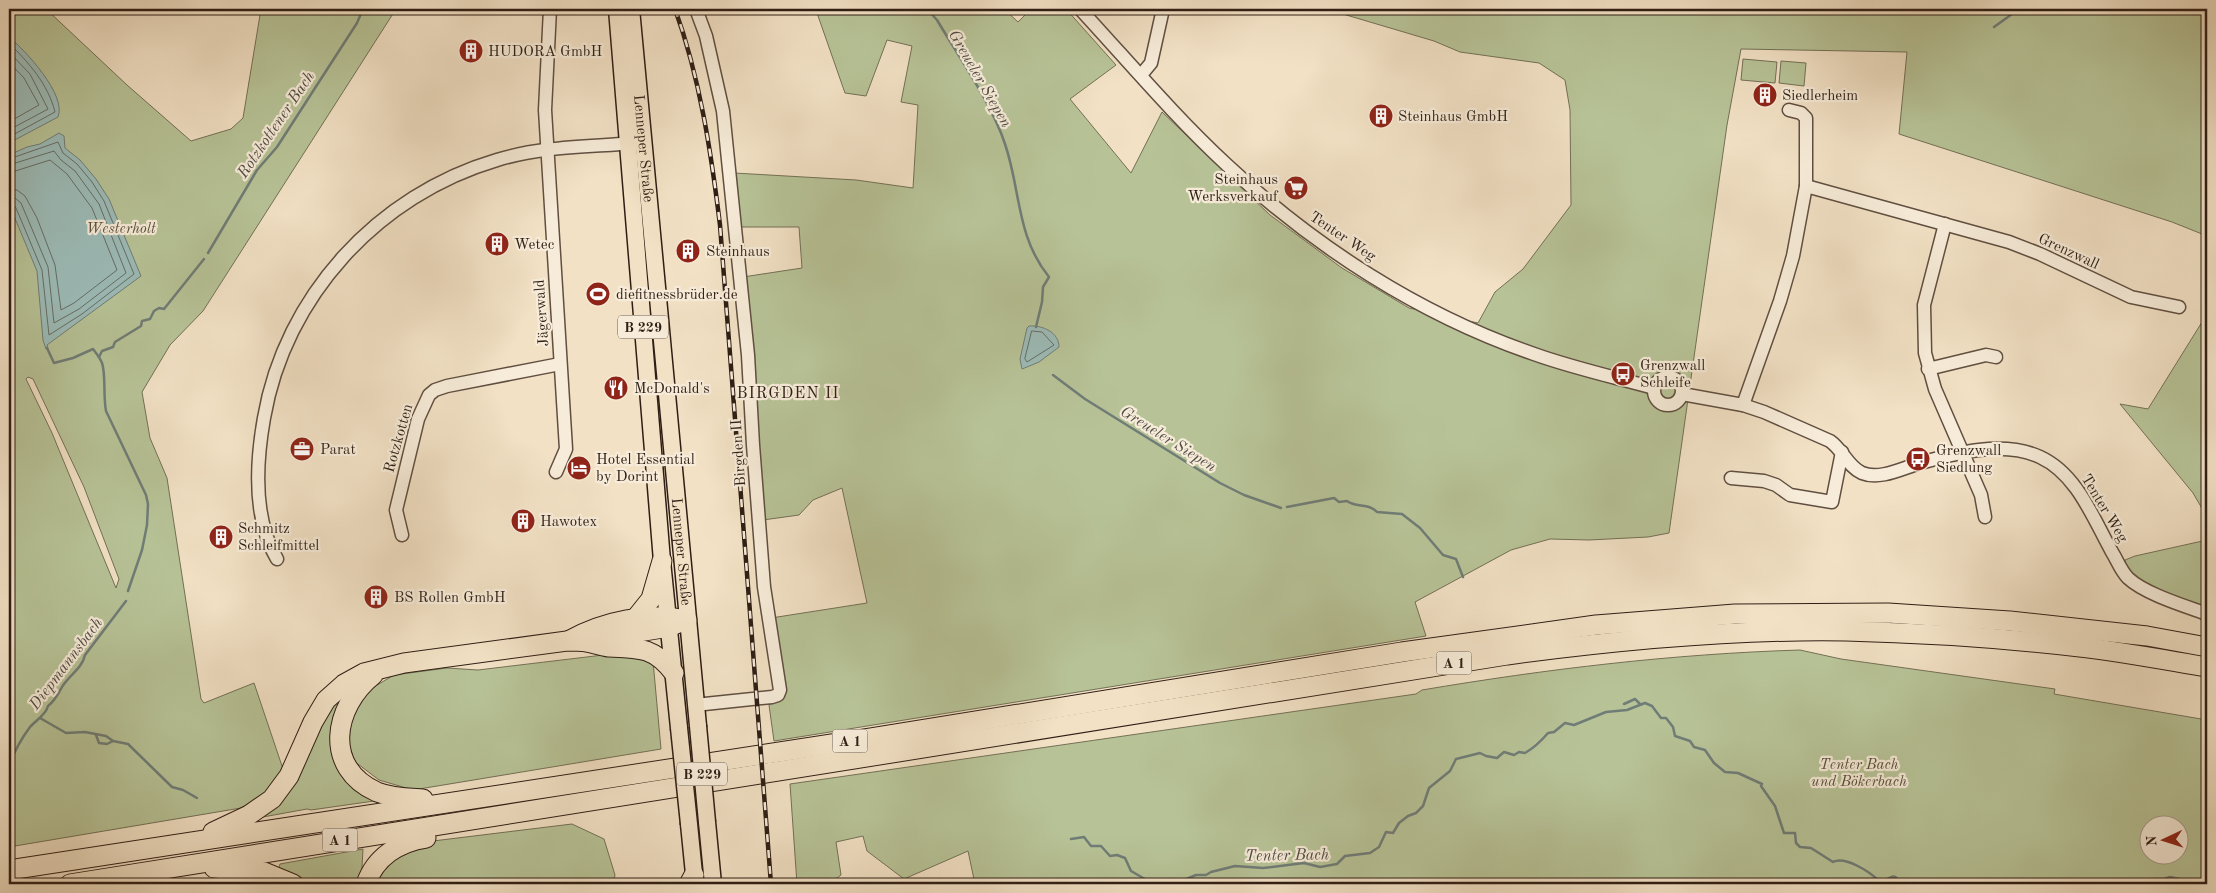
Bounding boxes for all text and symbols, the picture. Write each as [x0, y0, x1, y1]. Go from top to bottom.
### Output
water label: Greueler Siepen [945, 27, 1014, 131]
building icon: HUDORA GmbH [458, 38, 484, 64]
place label: HUDORA GmbH [488, 45, 603, 60]
water label: Rotzkottener Bach [235, 69, 318, 182]
building icon: Siedlerheim [1752, 82, 1778, 108]
place label: Siedlerheim [1782, 89, 1858, 104]
street label: Lenneper Straße [630, 94, 655, 203]
building icon: Steinhaus GmbH [1368, 103, 1394, 129]
place label: Steinhaus GmbH [1398, 110, 1508, 125]
place label: Steinhaus Werksverkauf [1188, 173, 1279, 205]
supermarket icon: Steinhaus Werksverkauf [1283, 175, 1309, 201]
street label: Tenter Weg [1306, 210, 1378, 265]
park label: Westerholt [86, 222, 156, 237]
building icon: Wetec [484, 231, 510, 257]
street label: Grenzwall [2036, 232, 2101, 273]
place label: Wetec [514, 238, 555, 253]
building icon: Steinhaus [675, 238, 701, 264]
place label: Steinhaus [706, 245, 770, 260]
street label: Jägerwald [533, 279, 552, 347]
sports icon: diefitnessbrüder.de [585, 281, 611, 307]
place label: diefitnessbrüder.de [616, 288, 738, 303]
road number: B 229 [618, 316, 668, 338]
place label: Grenzwall Schleife [1640, 359, 1705, 391]
bus stop icon: Grenzwall Schleife [1610, 361, 1636, 387]
restaurant icon: McDonald's [603, 375, 629, 401]
place label: McDonald's [634, 382, 710, 397]
district label: BIRGDEN II [736, 386, 840, 402]
street label: Rotzkotten [382, 402, 416, 475]
water label: Greueler Siepen [1117, 404, 1219, 476]
street label: Birgden II [730, 419, 749, 487]
office icon: Parat [289, 436, 315, 462]
place label: Parat [320, 443, 356, 458]
place label: Grenzwall Siedlung [1936, 444, 2001, 476]
bus stop icon: Grenzwall Siedlung [1905, 446, 1931, 472]
place label: Hotel Essential by Dorint [596, 453, 695, 485]
hotel icon: Hotel Essential by Dorint [566, 455, 592, 481]
street label: Tenter Weg [2078, 472, 2130, 546]
street label: Lenneper Straße [668, 497, 693, 606]
building icon: Hawotex [510, 508, 536, 534]
place label: Hawotex [540, 515, 597, 530]
place label: Schmitz Schleifmittel [238, 522, 319, 554]
building icon: Schmitz Schleifmittel [208, 524, 234, 550]
building icon: BS Rollen GmbH [363, 584, 389, 610]
place label: BS Rollen GmbH [394, 591, 506, 606]
water label: Diepmannsbach [26, 615, 106, 714]
road number: A 1 [1436, 651, 1472, 674]
road number: A 1 [832, 729, 868, 752]
park label: Tenter Bach und Bökerbach [1811, 758, 1907, 790]
road number: B 229 [677, 762, 727, 786]
north arrow [2138, 816, 2188, 866]
road number: A 1 [322, 828, 358, 852]
text: N [2145, 835, 2159, 847]
water label: Tenter Bach [1245, 847, 1329, 865]

